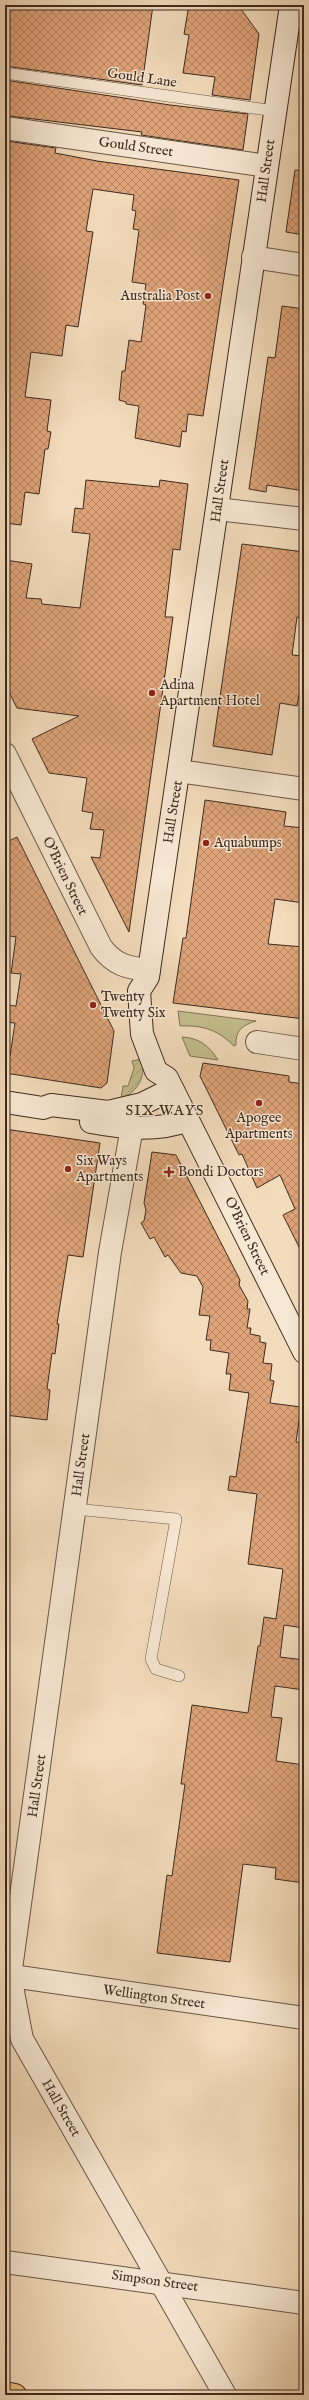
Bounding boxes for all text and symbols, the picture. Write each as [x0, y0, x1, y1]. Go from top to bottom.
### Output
street label: Gould Lane [106, 64, 179, 92]
street label: Gould Street [98, 133, 175, 161]
street label: Hall Street [253, 138, 279, 204]
place label: Australia Post [120, 287, 200, 305]
marker: Australia Post [203, 291, 213, 301]
street label: Hall Street [207, 458, 233, 524]
place label: Adina Apartment Hotel [159, 676, 260, 710]
marker: Adina Apartment Hotel [147, 688, 157, 698]
street label: Hall Street [159, 779, 187, 845]
street label: O'Brien Street [38, 834, 92, 918]
place label: Aquabumps [213, 834, 282, 852]
marker: Aquabumps [201, 838, 211, 848]
place label: Twenty Twenty Six [101, 988, 166, 1022]
marker: Twenty Twenty Six [88, 1000, 98, 1010]
marker: Apogee Apartments [254, 1098, 264, 1108]
district label: SIX WAYS [126, 1101, 204, 1120]
place label: Apogee Apartments [224, 1109, 293, 1143]
place label: Six Ways Apartments [75, 1152, 143, 1186]
place label: Bondi Doctors [178, 1163, 264, 1181]
marker: Six Ways Apartments [63, 1164, 73, 1174]
marker: Bondi Doctors [163, 1166, 175, 1178]
street label: O'Brien Street [220, 1194, 274, 1278]
street label: Hall Street [68, 1432, 94, 1498]
street label: Hall Street [24, 1753, 50, 1819]
street label: Wellington Street [102, 1981, 207, 2013]
street label: Hall Street [37, 2076, 85, 2140]
street label: Simpson Street [111, 2266, 200, 2296]

